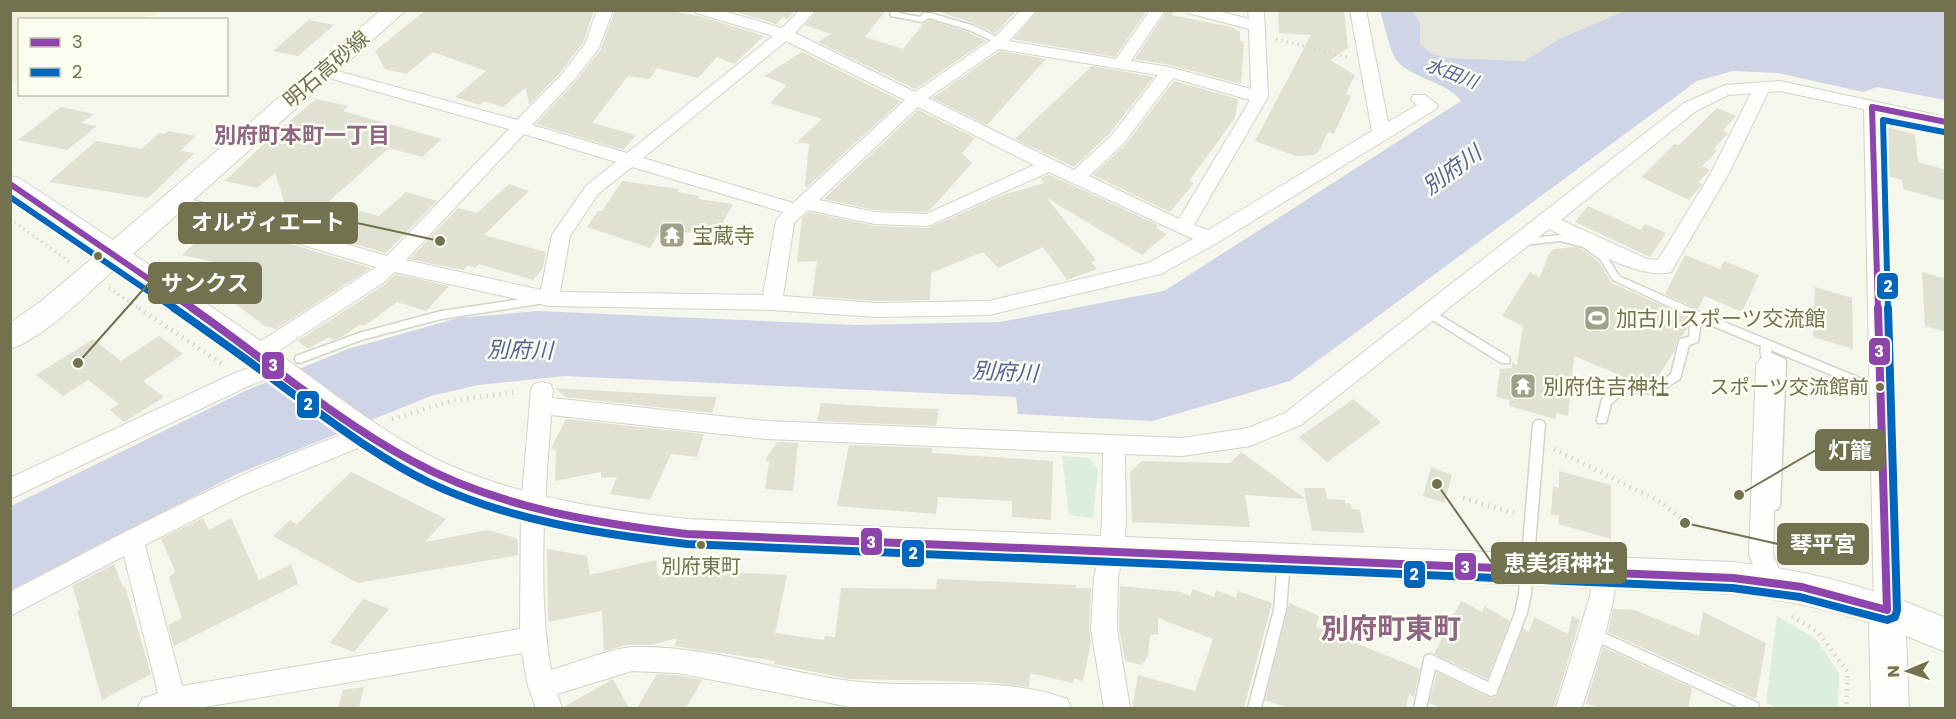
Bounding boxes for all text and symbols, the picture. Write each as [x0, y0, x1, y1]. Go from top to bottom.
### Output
legend [18, 18, 228, 96]
street label: 明石高砂線 [277, 24, 375, 114]
text: 3 [72, 29, 83, 54]
water label: 水田川 [1422, 52, 1484, 95]
text: 2 [72, 59, 82, 84]
district label: 別府町本町一丁目 [214, 120, 390, 151]
water label: 別府川 [1416, 137, 1489, 202]
callout: オルヴィエート [179, 203, 357, 243]
text: オルヴィエート [191, 207, 345, 238]
temple icon: 宝蔵寺 [657, 220, 687, 250]
place label: 宝蔵寺 [692, 221, 755, 250]
unlabelled marker [92, 250, 104, 262]
callout: サンクス [149, 263, 261, 303]
text: サンクス [161, 268, 249, 299]
line badge: 2 [1876, 272, 1899, 300]
text: 2 [1883, 275, 1893, 298]
sports icon: 加古川スポーツ交流館 [1582, 303, 1612, 333]
place label: 加古川スポーツ交流館 [1616, 304, 1826, 333]
water label: 別府川 [487, 334, 555, 366]
line badge: 3 [1868, 337, 1891, 366]
text: 3 [1874, 340, 1884, 363]
line badge: 3 [261, 351, 285, 380]
text: 3 [268, 354, 278, 377]
water label: 別府川 [971, 355, 1041, 389]
temple icon: 別府住吉神社 [1508, 371, 1538, 401]
place label: 別府住吉神社 [1543, 372, 1669, 401]
place label: スポーツ交流館前 [1709, 373, 1869, 401]
marker: スポーツ交流館前 [1874, 381, 1886, 393]
line badge: 2 [296, 390, 320, 419]
text: 2 [303, 393, 313, 416]
callout: 灯籠 [1816, 430, 1884, 470]
text: 灯籠 [1828, 435, 1872, 466]
callout: 琴平宮 [1778, 524, 1868, 564]
line badge: 3 [860, 527, 883, 556]
text: 琴平宮 [1790, 529, 1856, 560]
text: 3 [866, 531, 876, 554]
marker: 別府東町 [695, 539, 707, 551]
line badge: 2 [901, 539, 925, 568]
text: 2 [908, 542, 918, 565]
callout: 恵美須神社 [1492, 543, 1626, 583]
text: 恵美須神社 [1504, 548, 1614, 579]
place label: 別府東町 [661, 552, 741, 580]
line badge: 3 [1454, 552, 1477, 581]
text: 3 [1460, 556, 1470, 579]
line badge: 2 [1403, 560, 1426, 589]
text: 2 [1409, 563, 1419, 586]
district label: 別府町東町 [1321, 609, 1461, 648]
north arrow [1878, 641, 1938, 701]
text: N [1882, 665, 1905, 678]

